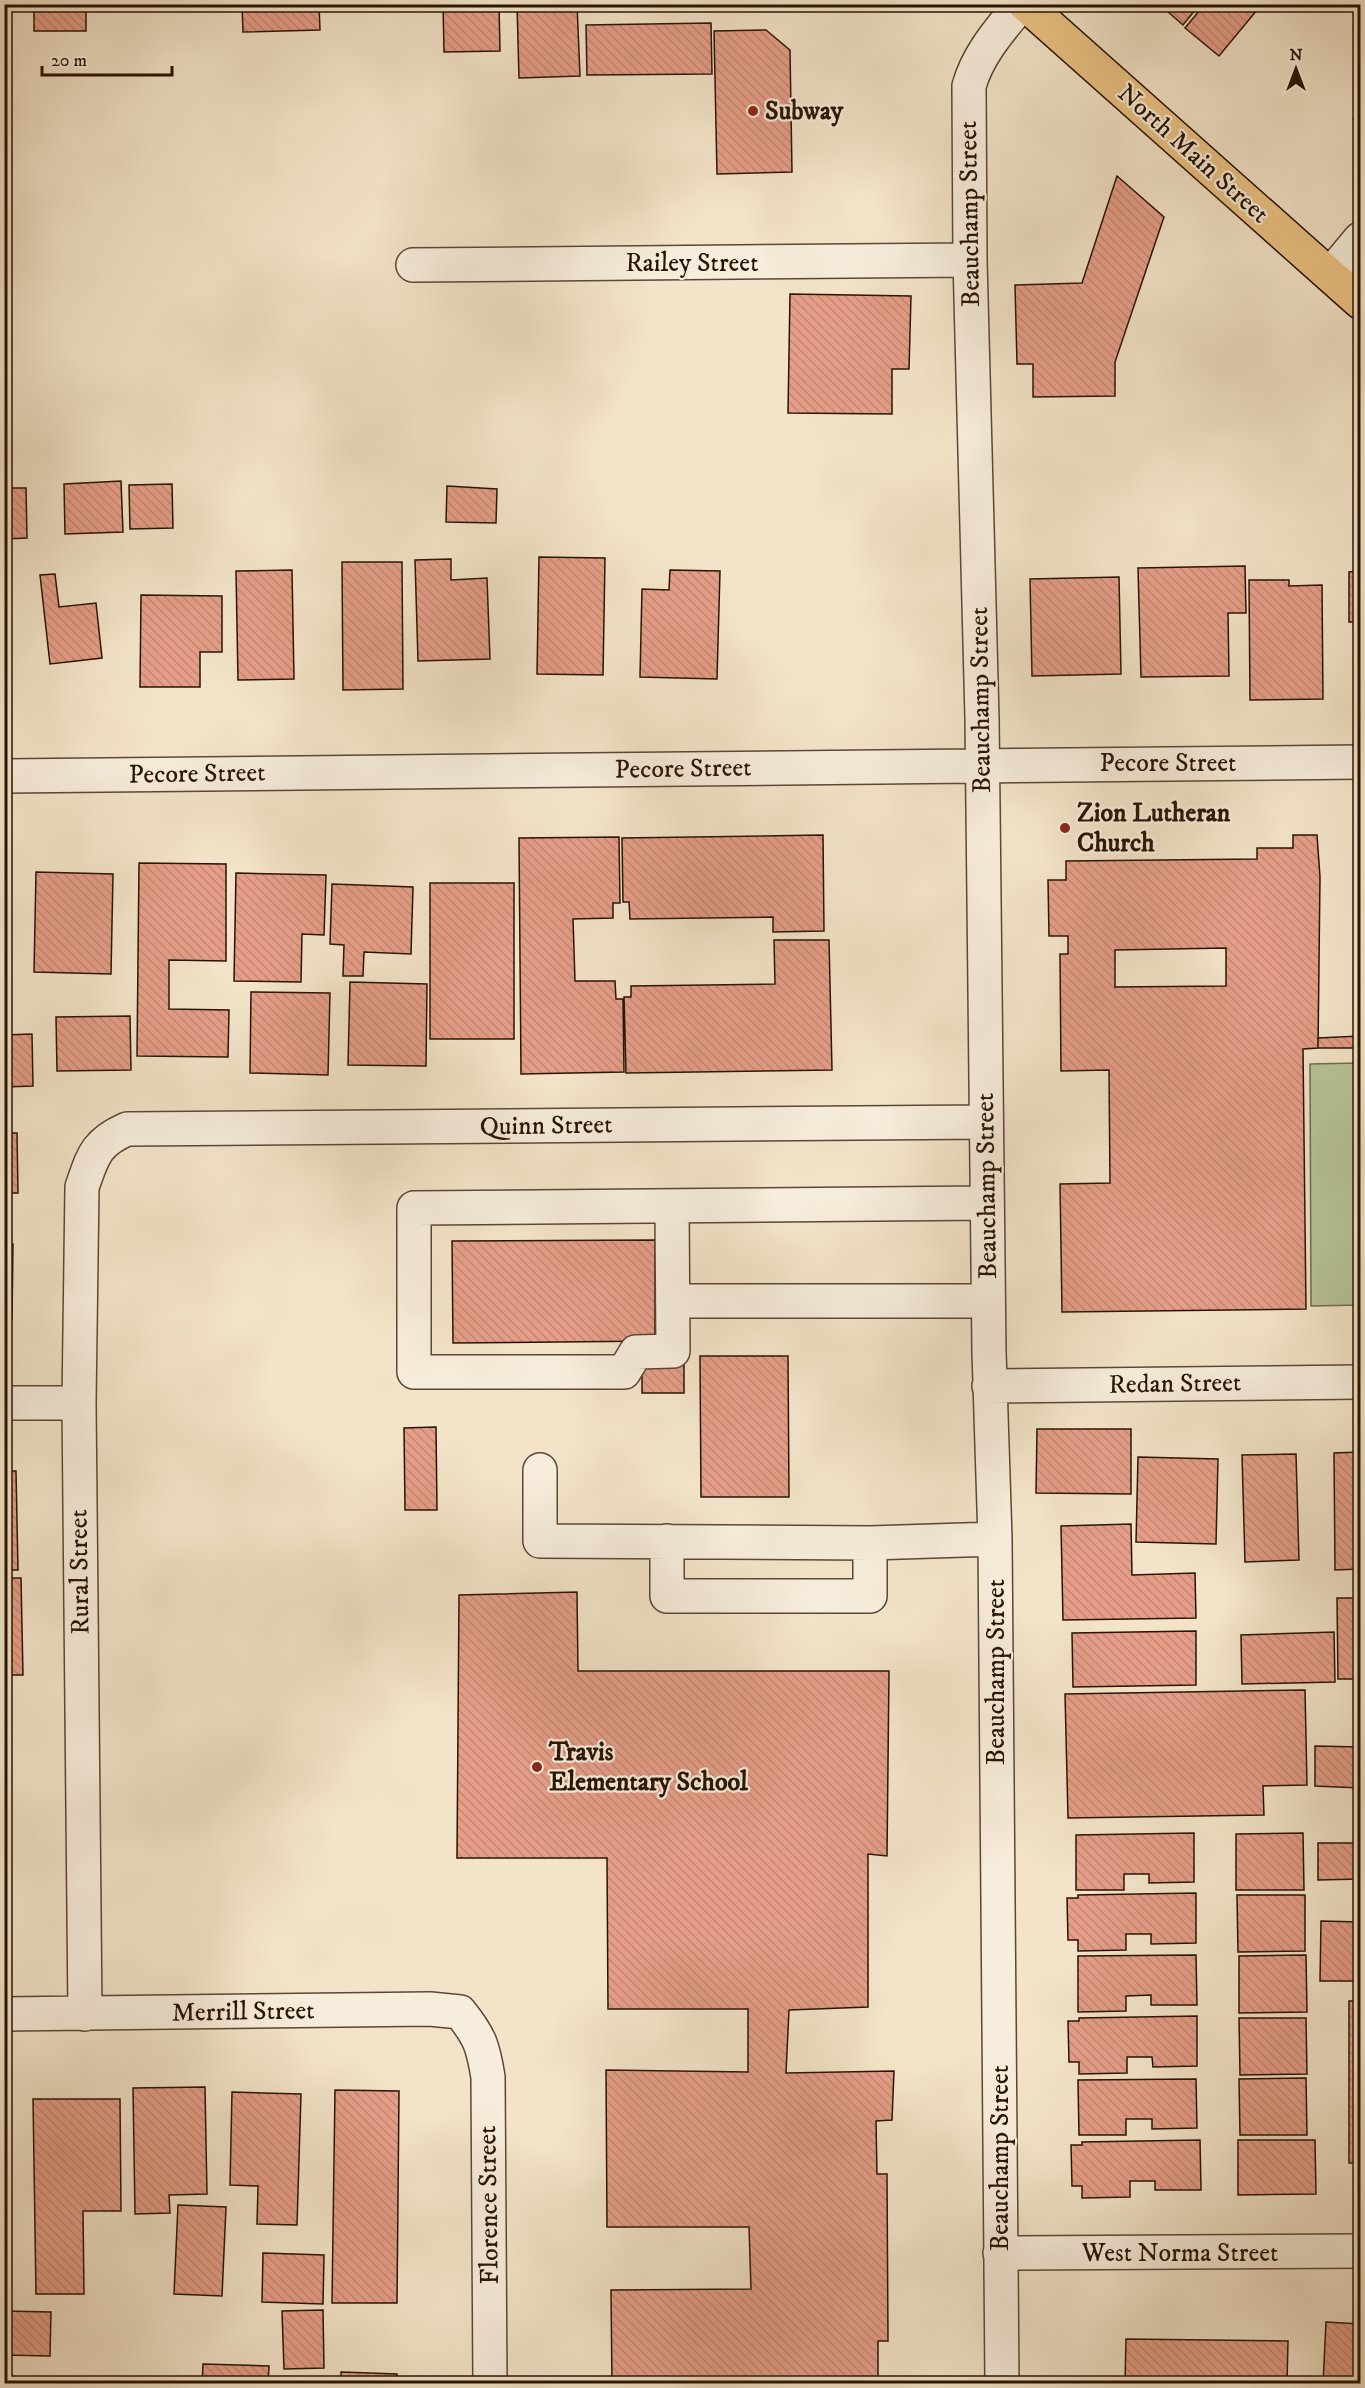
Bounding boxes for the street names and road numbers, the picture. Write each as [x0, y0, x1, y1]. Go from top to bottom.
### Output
street label: North Main Street [1110, 77, 1276, 231]
street label: Beauchamp Street [952, 121, 988, 307]
street label: Railey Street [626, 247, 758, 280]
street label: Beauchamp Street [963, 607, 999, 793]
street label: Pecore Street [1100, 747, 1236, 780]
street label: Pecore Street [614, 751, 752, 787]
street label: Pecore Street [128, 756, 266, 792]
street label: Beauchamp Street [969, 1093, 1005, 1279]
street label: Quinn Street [479, 1108, 613, 1144]
street label: Redan Street [1108, 1366, 1242, 1402]
street label: Rural Street [62, 1509, 98, 1635]
street label: Beauchamp Street [980, 1579, 1013, 1765]
street label: Merrill Street [171, 1994, 315, 2030]
street label: Beauchamp Street [984, 2065, 1017, 2251]
street label: Florence Street [471, 2125, 507, 2285]
street label: West Norma Street [1081, 2237, 1278, 2270]

